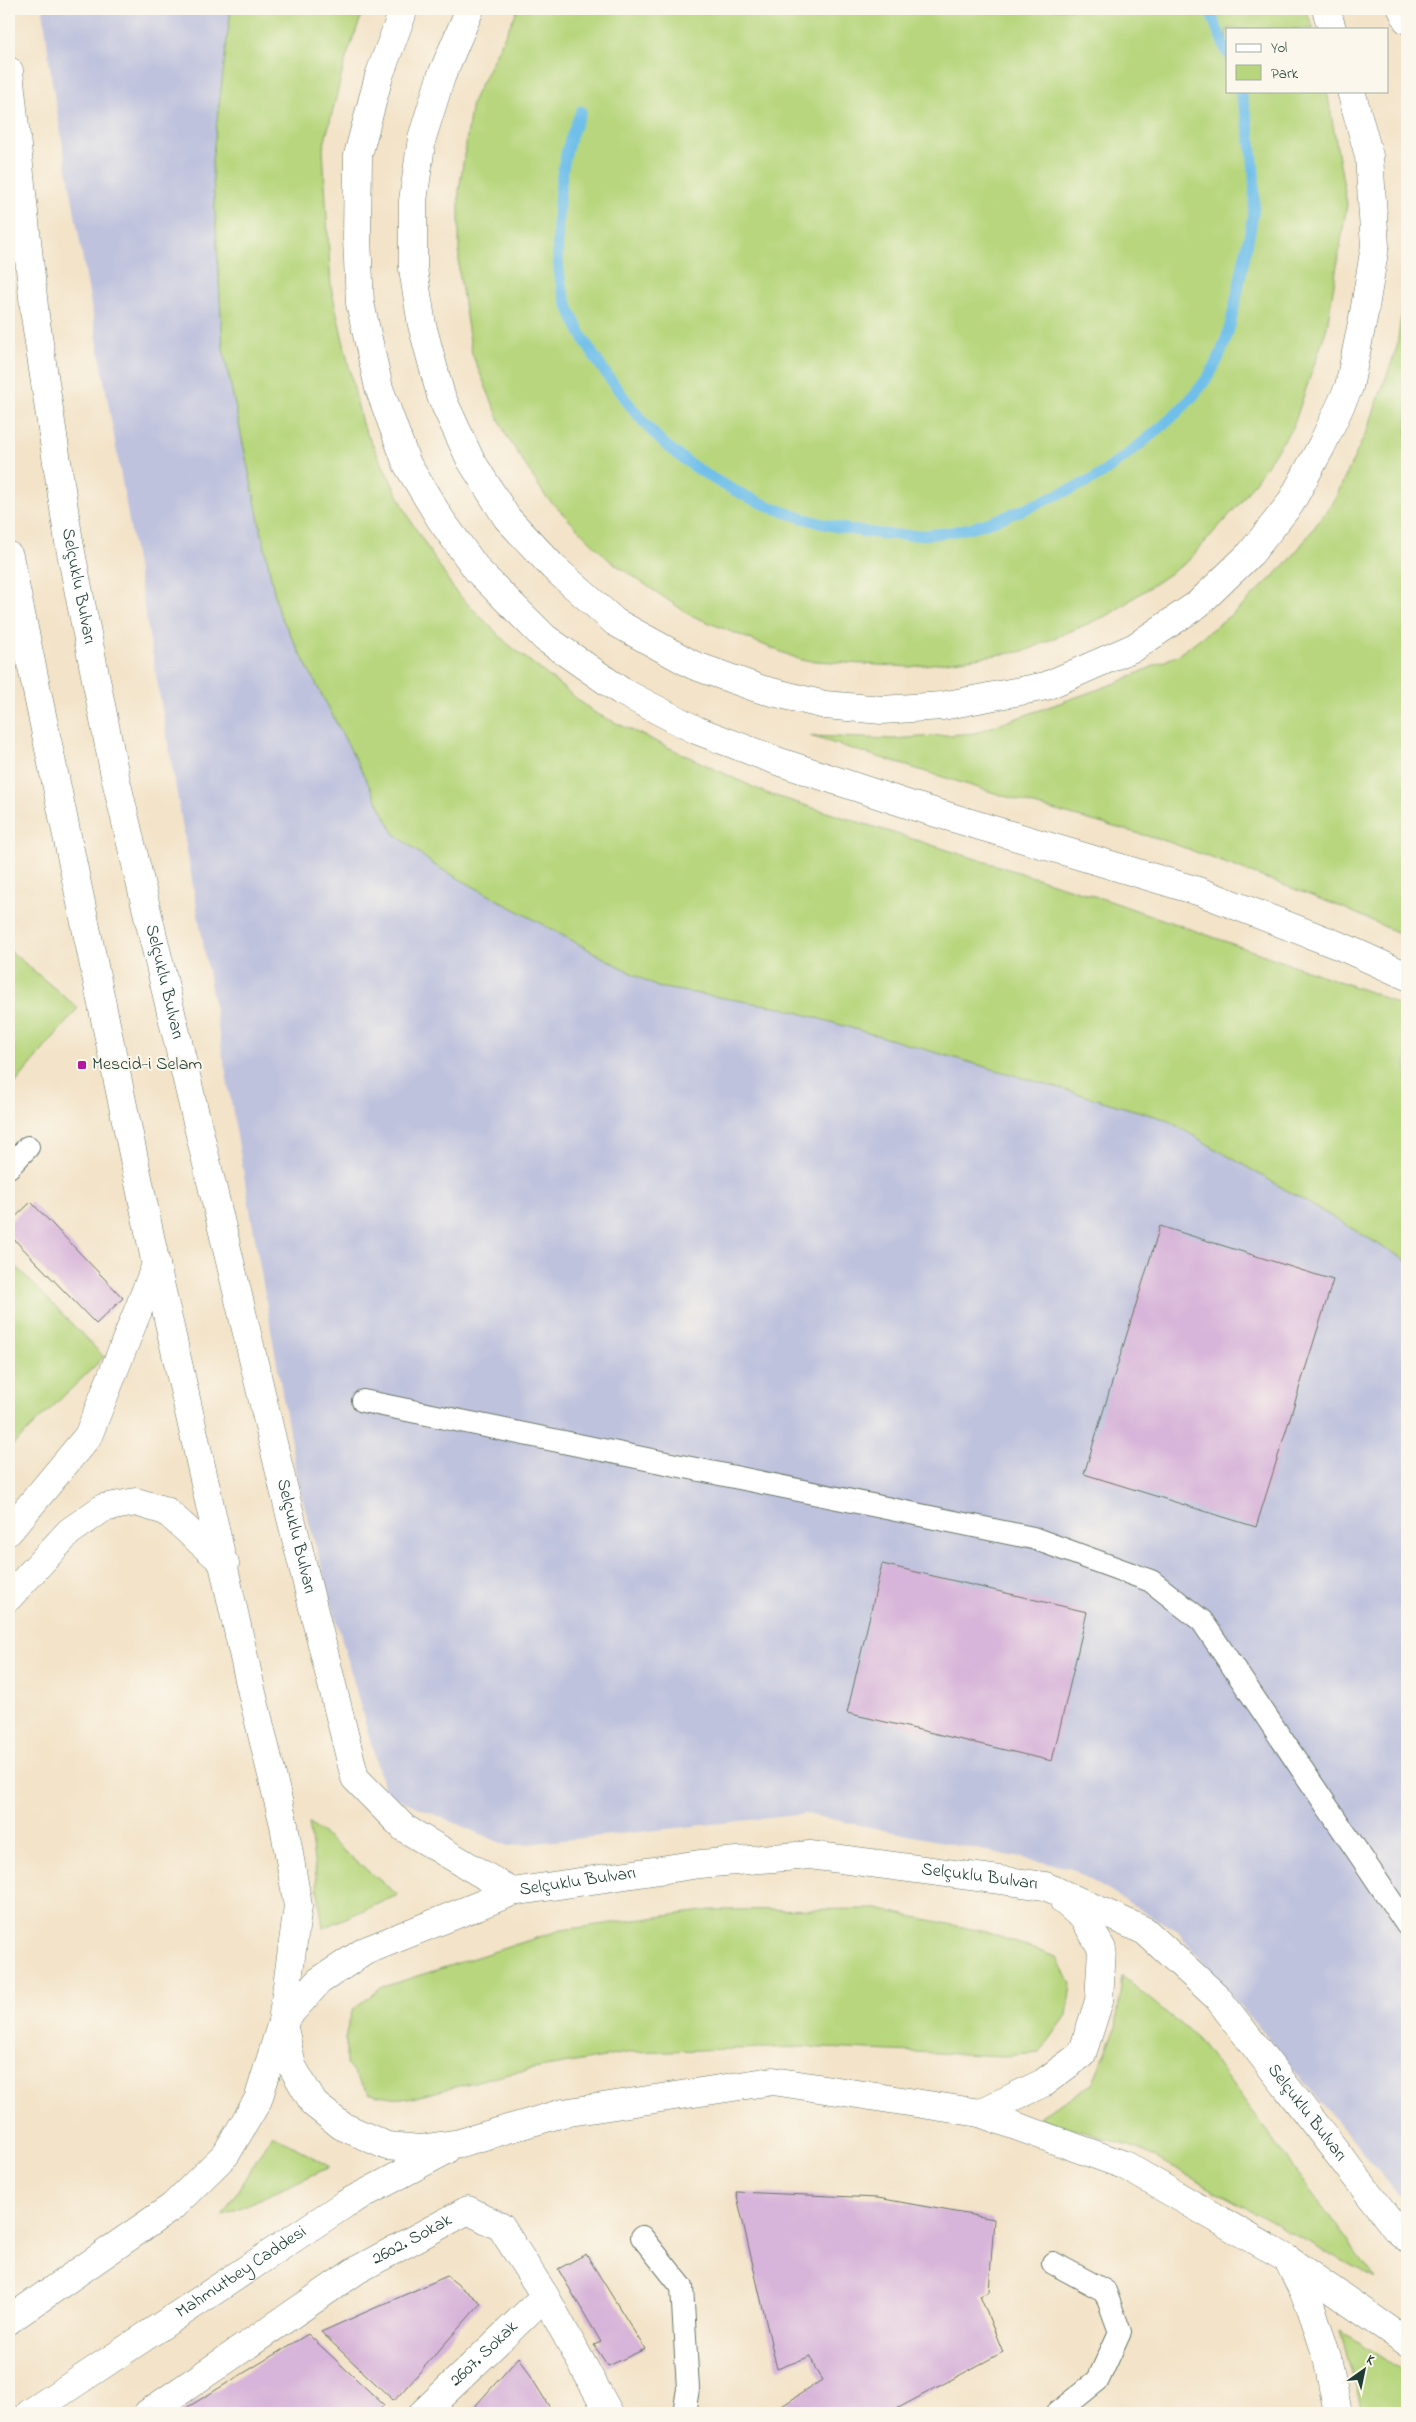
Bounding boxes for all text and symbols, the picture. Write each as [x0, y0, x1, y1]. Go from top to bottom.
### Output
legend [1226, 28, 1388, 92]
text: Yol [1271, 37, 1287, 59]
text: Park [1271, 63, 1299, 85]
street label: Selçuklu Bulvarı [54, 527, 102, 646]
street label: Selçuklu Bulvarı [138, 922, 190, 1042]
place label: Mescid-i Selam [92, 1052, 202, 1078]
marker: Mescid-i Selam [76, 1059, 88, 1071]
street label: Selçuklu Bulvarı [269, 1476, 322, 1597]
street label: Selçuklu Bulvarı [920, 1857, 1040, 1898]
street label: Selçuklu Bulvarı [518, 1861, 638, 1904]
street label: Selçuklu Bulvarı [1260, 2059, 1353, 2168]
street label: 2602. Sokak [367, 2208, 457, 2272]
street label: Mahmutbey Caddesi [171, 2220, 312, 2325]
street label: 2607. Sokak [444, 2315, 525, 2393]
north arrow [1338, 2344, 1388, 2394]
text: K [1362, 2350, 1380, 2372]

